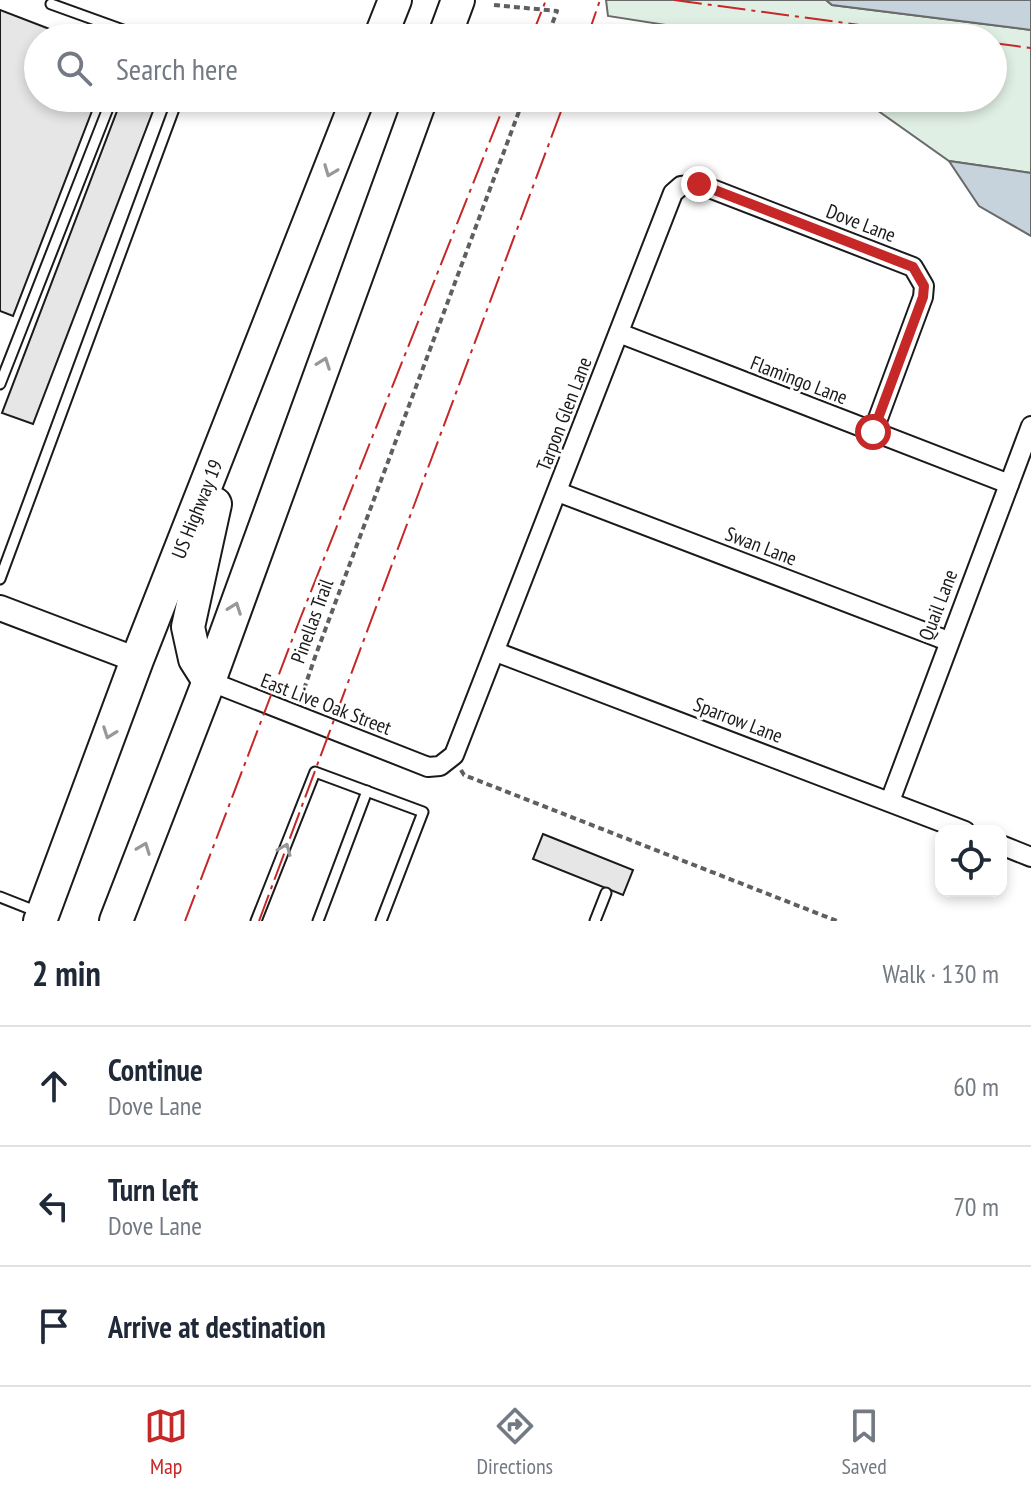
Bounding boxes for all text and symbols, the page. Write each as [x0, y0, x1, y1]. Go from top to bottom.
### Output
search box [24, 24, 1007, 112]
icon: search [52, 46, 96, 90]
text: Search here [116, 49, 238, 88]
one-way arrow [323, 163, 340, 177]
route end [681, 166, 717, 202]
street label: Dove Lane [823, 198, 899, 248]
street label: Flamingo Lane [747, 350, 851, 410]
street label: Tarpon Glen Lane [530, 353, 598, 475]
one-way arrow [314, 357, 331, 371]
route start [855, 414, 891, 450]
street label: US Highway 19 [165, 456, 229, 562]
street label: Swan Lane [722, 521, 800, 571]
street label: Quail Lane [913, 566, 963, 644]
street label: Pinellas Trail [285, 575, 339, 667]
one-way arrow [226, 602, 242, 616]
street label: East Live Oak Street [257, 667, 395, 741]
street label: Sparrow Lane [690, 691, 786, 749]
one-way arrow [103, 725, 119, 739]
map controls [935, 825, 1007, 897]
button: locate [935, 825, 1007, 897]
one-way arrow [134, 842, 151, 856]
one-way arrow [275, 843, 292, 857]
text: 2 min [32, 951, 101, 995]
text: Walk · 130 m [882, 957, 999, 990]
text: Continue [108, 1050, 203, 1089]
icon: ahead [32, 1064, 76, 1108]
text: 60 m [953, 1070, 999, 1103]
text: Dove Lane [108, 1089, 202, 1122]
text: Turn left [108, 1170, 198, 1209]
icon: left [32, 1184, 76, 1228]
text: 70 m [953, 1190, 999, 1223]
text: Dove Lane [108, 1209, 202, 1242]
icon: arrive [32, 1304, 76, 1348]
text: Arrive at destination [108, 1307, 326, 1346]
tab: Map [144, 1404, 188, 1480]
tab: Directions [477, 1404, 553, 1480]
tab: Saved [841, 1404, 887, 1480]

